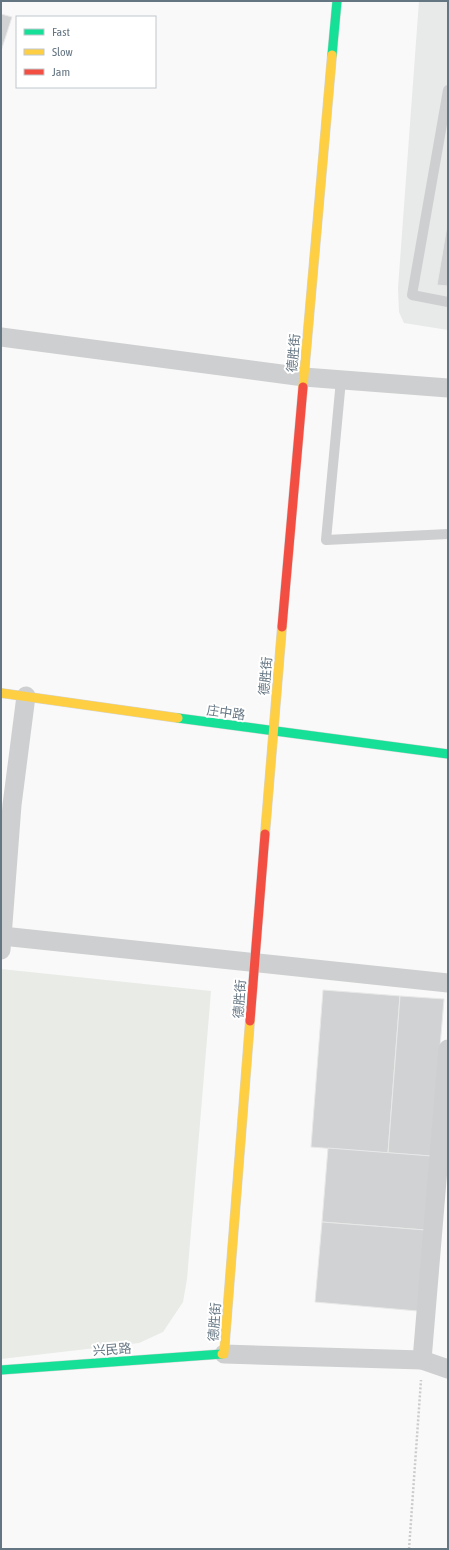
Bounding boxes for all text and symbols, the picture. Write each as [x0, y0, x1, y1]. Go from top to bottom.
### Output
legend [16, 16, 156, 88]
text: Fast [52, 25, 70, 39]
text: Slow [52, 45, 73, 59]
text: Jam [52, 65, 70, 79]
street label: 德胜街 [284, 333, 303, 373]
street label: 德胜街 [256, 656, 275, 696]
street label: 庄中路 [206, 702, 246, 723]
street label: 德胜街 [231, 979, 248, 1019]
street label: 德胜街 [206, 1302, 223, 1342]
street label: 兴民路 [92, 1341, 132, 1358]

